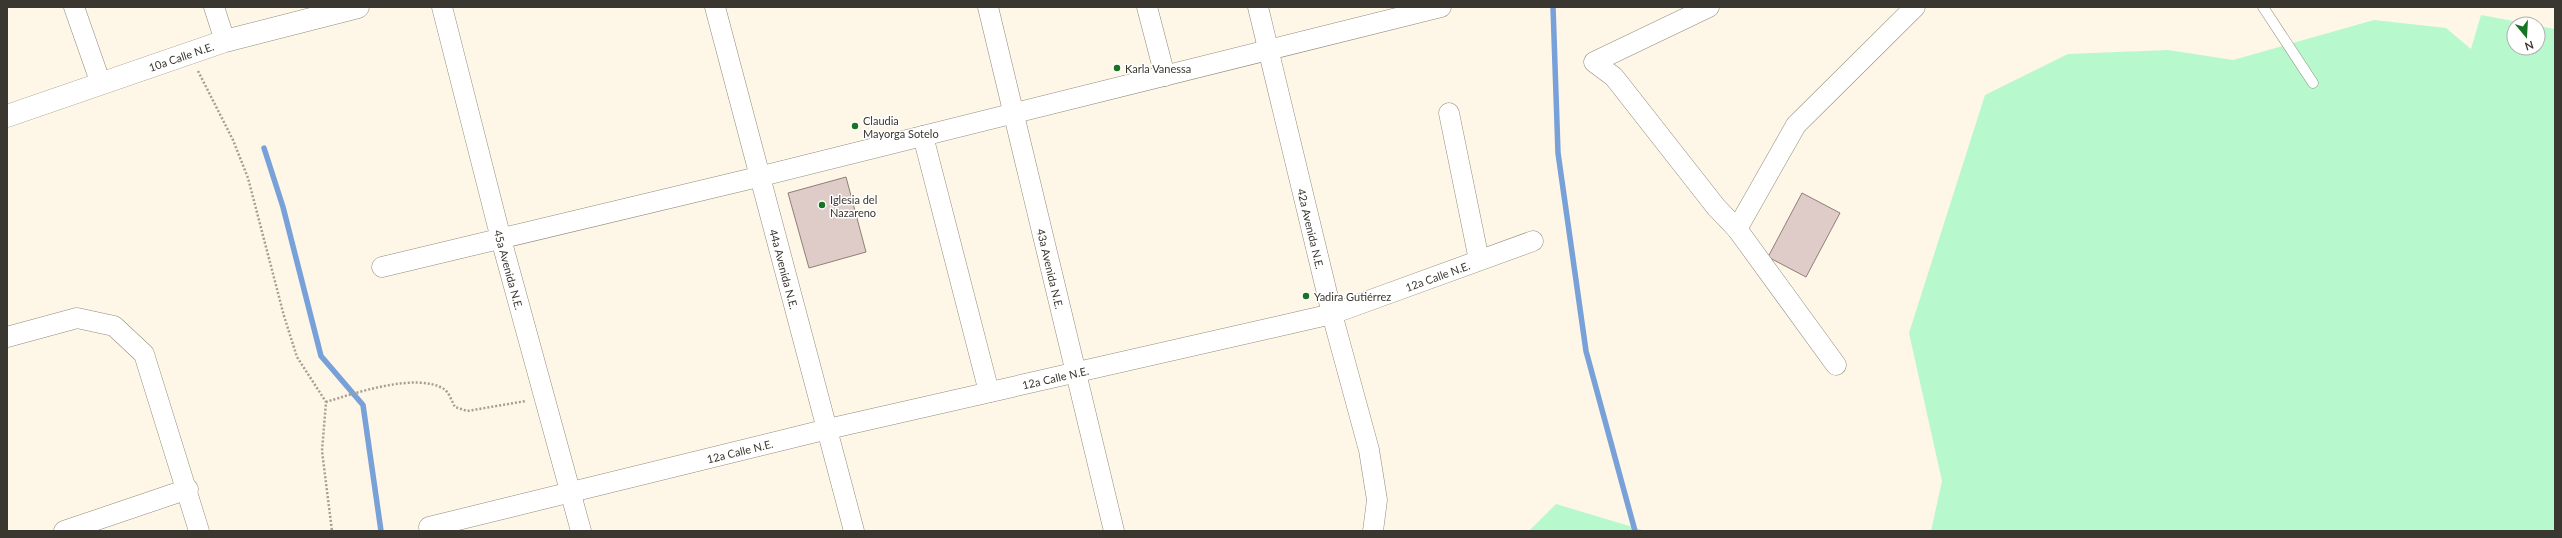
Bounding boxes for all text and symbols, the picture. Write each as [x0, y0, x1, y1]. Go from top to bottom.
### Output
north arrow [2506, 16, 2546, 56]
text: N [2523, 38, 2535, 53]
street label: 10a Calle N.E. [147, 39, 215, 73]
place label: Karla Vanessa [1125, 62, 1191, 75]
marker: Karla Vanessa [1112, 63, 1122, 73]
place label: Claudia Mayorga Sotelo [863, 114, 939, 140]
marker: Claudia Mayorga Sotelo [850, 121, 860, 131]
street label: 42a Avenida N.E. [1295, 187, 1327, 270]
place label: Iglesia del Nazareno [830, 193, 877, 219]
marker: Iglesia del Nazareno [817, 200, 827, 210]
street label: 43a Avenida N.E. [1035, 227, 1067, 310]
street label: 45a Avenida N.E. [492, 228, 526, 311]
street label: 44a Avenida N.E. [768, 228, 801, 310]
street label: 12a Calle N.E. [1403, 258, 1472, 293]
place label: Yadira Gutiérrez [1314, 290, 1391, 303]
marker: Yadira Gutiérrez [1301, 291, 1311, 301]
street label: 12a Calle N.E. [1021, 363, 1090, 391]
street label: 12a Calle N.E. [705, 436, 774, 465]

